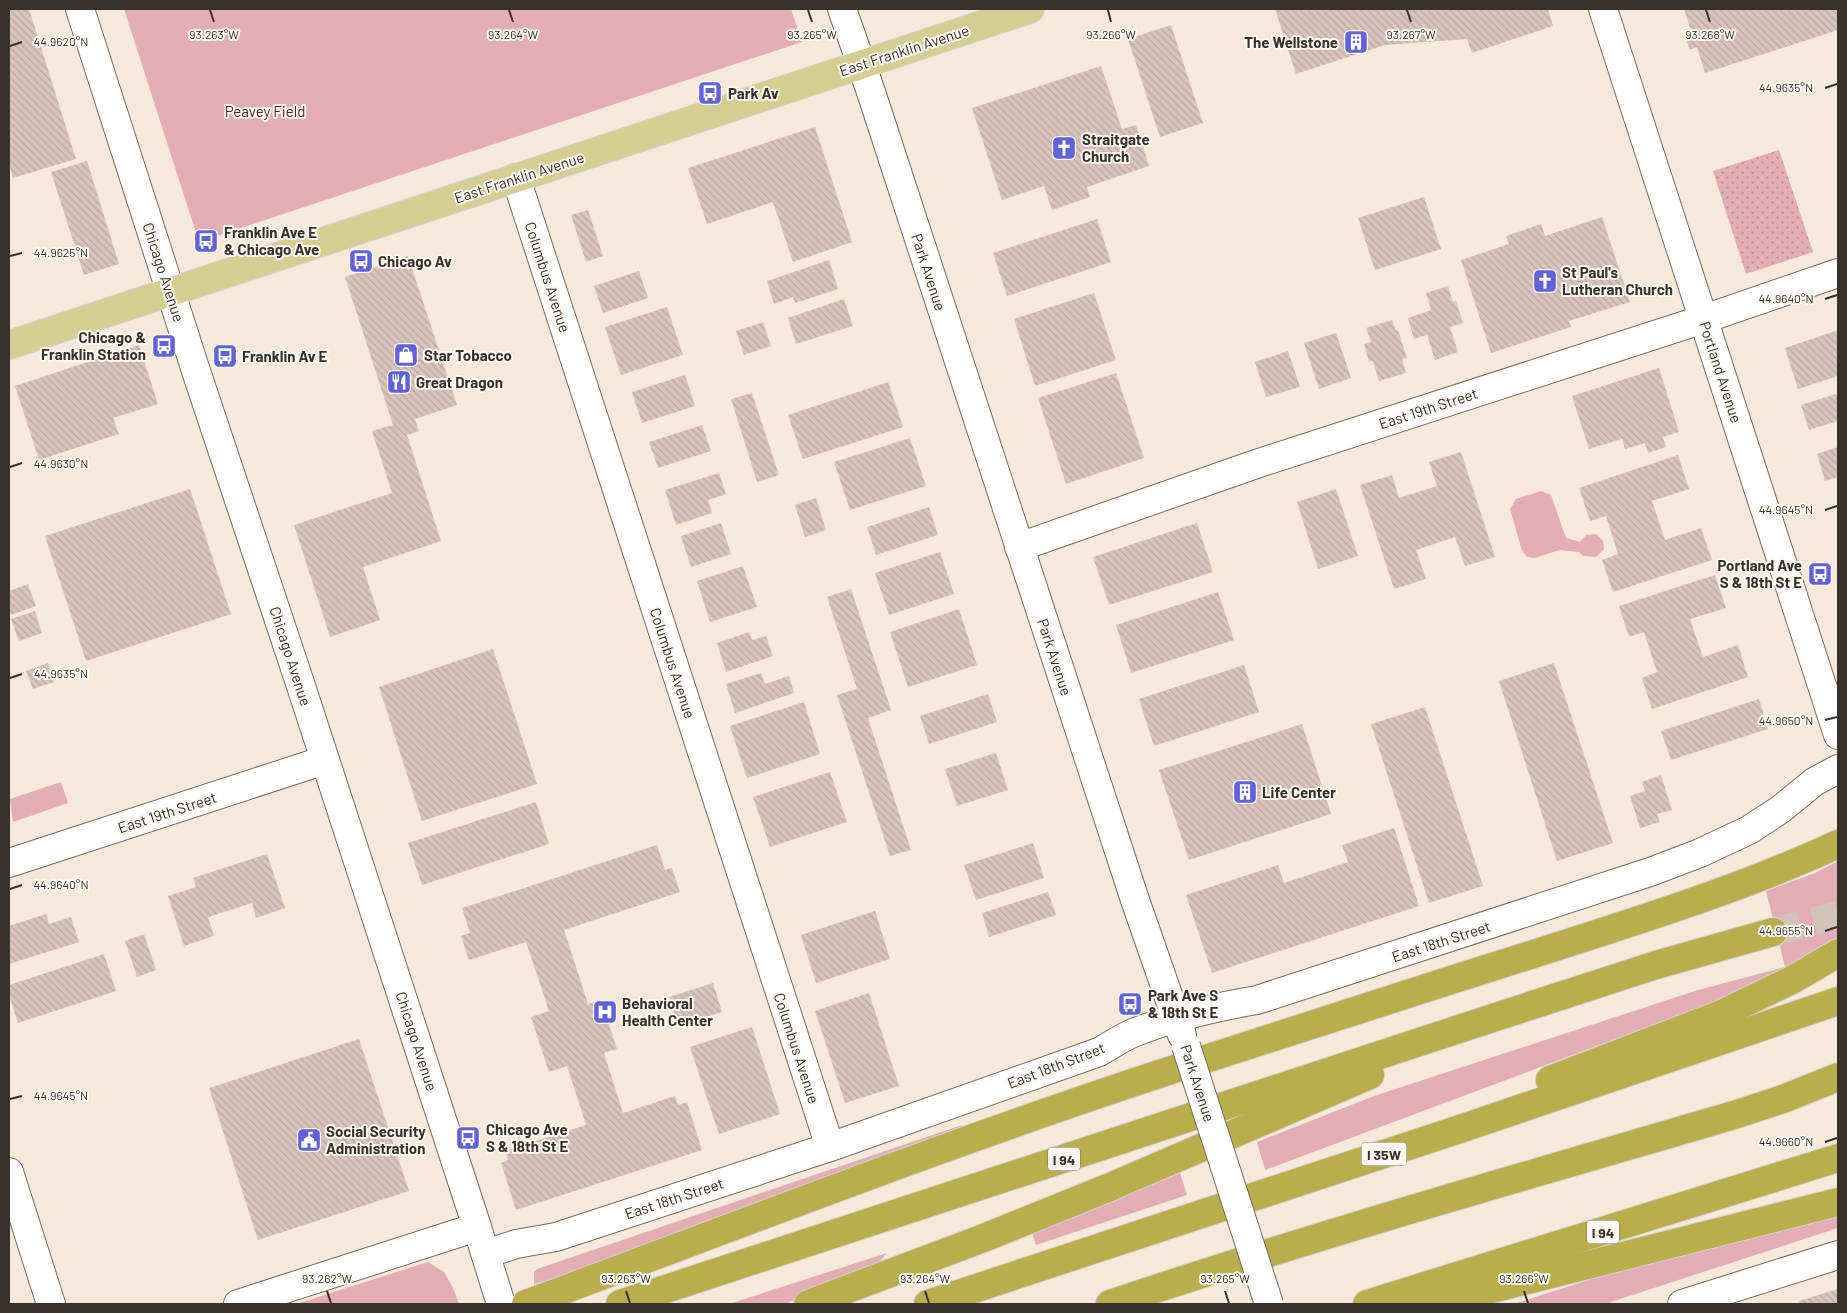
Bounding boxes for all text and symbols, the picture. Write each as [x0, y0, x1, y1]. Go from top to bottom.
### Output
street label: East Franklin Avenue [837, 21, 971, 79]
text: 93.263°W [189, 27, 239, 41]
text: 93.264°W [488, 27, 539, 41]
text: 93.265°W [787, 27, 837, 41]
text: 93.266°W [1086, 27, 1136, 41]
text: 93.267°W [1386, 27, 1436, 41]
text: 93.268°W [1685, 27, 1735, 41]
building icon: The Wellstone [1343, 29, 1369, 55]
place label: The Wellstone [1244, 33, 1338, 51]
text: 44.9620°N [34, 34, 88, 48]
bus stop icon: Park Av [697, 80, 723, 106]
text: 44.9635°N [1759, 80, 1813, 94]
place label: Park Av [728, 84, 779, 102]
park label: Peavey Field [225, 102, 305, 120]
place label: Straitgate Church [1082, 130, 1150, 165]
church icon: Straitgate Church [1051, 135, 1077, 161]
street label: East Franklin Avenue [452, 148, 586, 206]
street label: Columbus Avenue [522, 219, 574, 335]
street label: Chicago Avenue [139, 220, 189, 324]
place label: Franklin Ave E & Chicago Ave [224, 223, 319, 258]
bus stop icon: Franklin Ave E & Chicago Ave [193, 228, 219, 254]
street label: Park Avenue [908, 231, 950, 313]
text: 44.9625°N [34, 245, 88, 259]
bus stop icon: Chicago Av [348, 248, 374, 274]
place label: Chicago Av [378, 252, 452, 270]
place label: St Paul's Lutheran Church [1562, 263, 1673, 298]
church icon: St Paul's Lutheran Church [1532, 268, 1558, 294]
text: 44.9640°N [1758, 291, 1814, 305]
street label: Portland Avenue [1696, 319, 1746, 425]
place label: Chicago & Franklin Station [41, 328, 146, 363]
bus stop icon: Chicago & Franklin Station [151, 333, 177, 359]
shop icon: Star Tobacco [393, 342, 419, 368]
bus stop icon: Franklin Av E [212, 343, 238, 369]
place label: Star Tobacco [424, 346, 512, 364]
place label: Franklin Av E [242, 347, 327, 365]
restaurant icon: Great Dragon [386, 369, 412, 395]
place label: Great Dragon [416, 373, 503, 391]
street label: East 19th Street [1376, 384, 1480, 432]
text: 44.9630°N [34, 456, 88, 470]
text: 44.9645°N [1759, 502, 1813, 516]
place label: Portland Ave S & 18th St E [1718, 556, 1802, 591]
bus stop icon: Portland Ave S & 18th St E [1807, 561, 1833, 587]
street label: Chicago Avenue [266, 604, 316, 708]
street label: Columbus Avenue [647, 605, 699, 721]
street label: Park Avenue [1034, 616, 1076, 698]
text: 44.9635°N [34, 666, 88, 680]
text: 44.9650°N [1759, 713, 1813, 727]
building icon: Life Center [1232, 779, 1258, 805]
place label: Life Center [1262, 783, 1336, 801]
street label: East 19th Street [115, 788, 219, 836]
text: 44.9640°N [33, 877, 89, 891]
street label: East 18th Street [1389, 917, 1493, 965]
text: 44.9655°N [1759, 923, 1813, 937]
place label: Park Ave S & 18th St E [1148, 986, 1219, 1021]
street label: Chicago Avenue [392, 989, 442, 1093]
street label: Columbus Avenue [771, 990, 823, 1106]
bus stop icon: Park Ave S & 18th St E [1117, 991, 1143, 1017]
place label: Behavioral Health Center [622, 994, 713, 1029]
hospital icon: Behavioral Health Center [592, 999, 618, 1025]
street label: East 18th Street [1005, 1038, 1107, 1092]
street label: Park Avenue [1177, 1042, 1219, 1124]
text: 44.9645°N [34, 1088, 88, 1102]
place label: Chicago Ave S & 18th St E [486, 1120, 568, 1155]
place label: Social Security Administration [326, 1122, 426, 1157]
bus stop icon: Chicago Ave S & 18th St E [455, 1125, 481, 1151]
public building icon: Social Security Administration [296, 1127, 322, 1153]
text: 44.9660°N [1759, 1134, 1813, 1148]
road number: I 35W [1362, 1142, 1406, 1166]
road number: I 94 [1048, 1148, 1080, 1170]
street label: East 18th Street [622, 1174, 726, 1222]
road number: I 94 [1587, 1220, 1619, 1244]
text: 93.262°W [302, 1271, 352, 1285]
text: 93.263°W [601, 1271, 651, 1285]
text: 93.264°W [900, 1271, 951, 1285]
text: 93.265°W [1200, 1271, 1250, 1285]
text: 93.266°W [1499, 1271, 1549, 1285]

